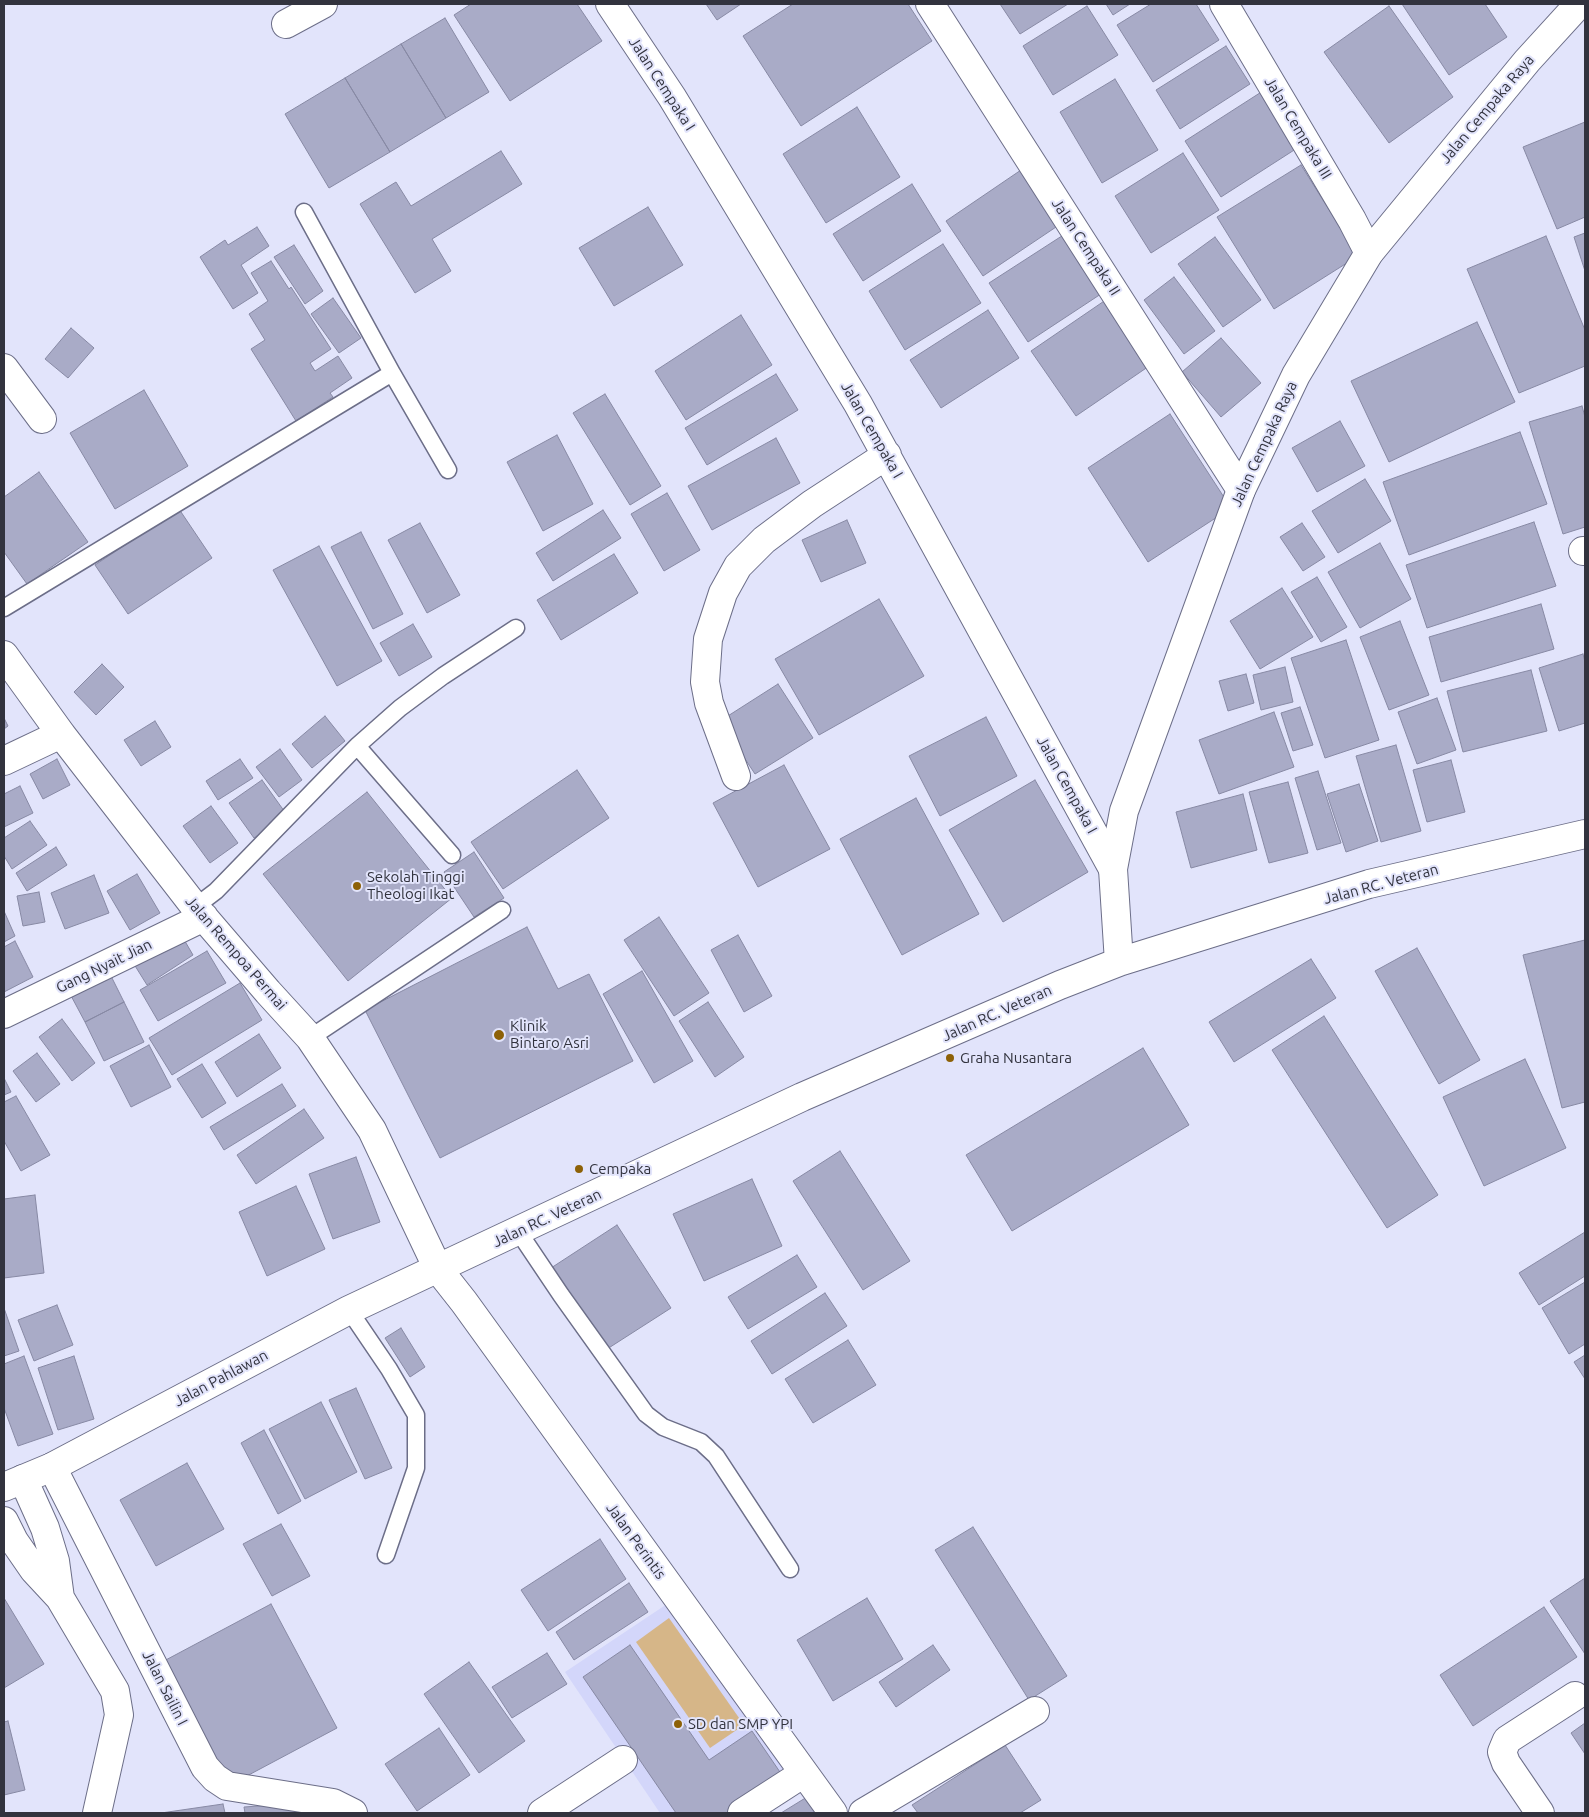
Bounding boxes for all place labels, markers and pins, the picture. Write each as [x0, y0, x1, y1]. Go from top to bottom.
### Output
place label: Sekolah Tinggi Theologi Ikat [367, 868, 465, 903]
marker: Sekolah Tinggi Theologi Ikat [351, 880, 363, 892]
place label: Klinik Bintaro Asri [510, 1017, 589, 1052]
marker: Klinik Bintaro Asri [492, 1028, 506, 1042]
place label: Graha Nusantara [960, 1049, 1072, 1067]
marker: Graha Nusantara [944, 1052, 956, 1064]
place label: Cempaka [589, 1160, 651, 1178]
marker: Cempaka [573, 1163, 585, 1175]
place label: SD dan SMP YPI [688, 1715, 793, 1733]
marker: SD dan SMP YPI [672, 1718, 684, 1730]

